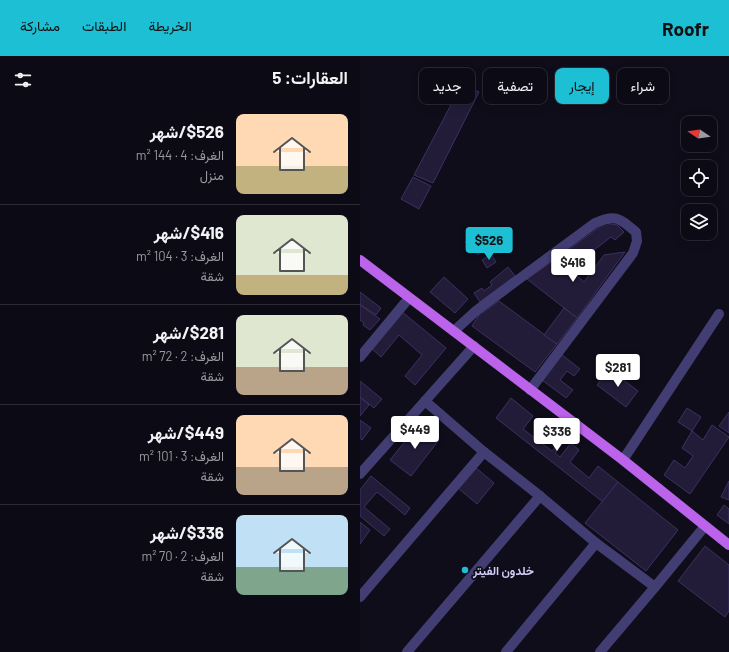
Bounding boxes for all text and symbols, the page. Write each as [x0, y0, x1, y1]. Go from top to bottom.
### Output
text: مشاركة [20, 17, 60, 34]
text: الطبقات [82, 17, 126, 34]
text: الخريطة [148, 17, 192, 34]
text: Roofr [662, 17, 709, 40]
text: العقارات: 5 [272, 67, 348, 87]
chip: جديد [419, 68, 475, 104]
chip: تصفية [483, 68, 547, 104]
chip: إيجار [555, 68, 609, 104]
chip: شراء [617, 68, 669, 104]
icon: filters [12, 69, 34, 91]
north arrow [681, 116, 717, 152]
map controls [681, 116, 717, 240]
text: $526/شهر [150, 121, 224, 141]
icon: home [268, 130, 316, 178]
text: الغرف: 4 · 144 m² [136, 147, 224, 163]
button: locate [681, 160, 717, 196]
text: منزل [200, 167, 224, 183]
button: layers [681, 204, 717, 240]
text: $416/شهر [154, 222, 224, 242]
pin: $526 [465, 227, 513, 261]
icon: home [268, 231, 316, 279]
text: $526 [475, 232, 503, 248]
text: الغرف: 3 · 104 m² [136, 248, 224, 264]
pin: $416 [549, 249, 597, 283]
text: $416 [560, 254, 586, 270]
text: شقة [201, 268, 224, 284]
text: $281/شهر [153, 322, 224, 342]
icon: home [268, 331, 316, 379]
text: الغرف: 2 · 72 m² [142, 348, 224, 364]
pin: $281 [594, 354, 642, 388]
text: $281 [605, 359, 631, 375]
text: شقة [201, 368, 224, 384]
pin: $449 [391, 416, 439, 450]
pin: $336 [533, 418, 581, 452]
text: $449 [400, 421, 430, 437]
text: $449/شهر [148, 422, 224, 442]
text: $336 [543, 423, 571, 439]
icon: home [268, 431, 316, 479]
text: الغرف: 3 · 101 m² [139, 448, 224, 464]
text: شقة [201, 468, 224, 484]
text: $336/شهر [150, 522, 224, 542]
icon: home [268, 531, 316, 579]
text: الغرف: 2 · 70 m² [141, 548, 224, 564]
place label: خلدون الفيتر [472, 563, 534, 579]
marker: خلدون الفيتر [460, 565, 470, 575]
text: شقة [201, 568, 224, 584]

